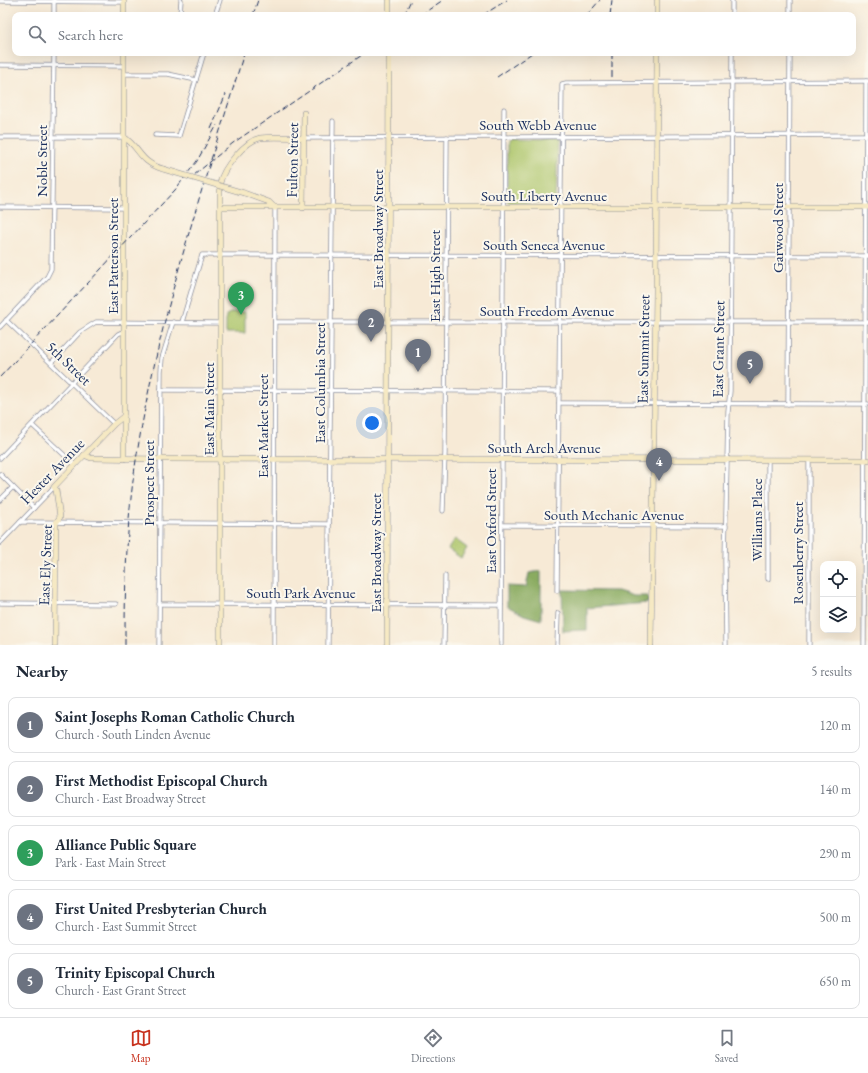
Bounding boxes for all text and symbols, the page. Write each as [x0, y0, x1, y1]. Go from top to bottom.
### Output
search box [12, 12, 856, 56]
icon: search [26, 23, 48, 45]
text: Search here [58, 25, 123, 44]
street label: South Webb Avenue [479, 115, 597, 134]
street label: Fulton Street [282, 122, 302, 198]
street label: Noble Street [32, 125, 51, 197]
street label: East Broadway Street [368, 169, 387, 289]
street label: Garwood Street [768, 183, 787, 273]
street label: South Liberty Avenue [481, 186, 607, 205]
street label: East Patterson Street [103, 197, 122, 314]
street label: East High Street [425, 229, 444, 322]
street label: South Seneca Avenue [483, 235, 605, 254]
pin: 3 [228, 282, 254, 315]
street label: East Summit Street [633, 294, 653, 404]
street label: East Grant Street [708, 300, 728, 398]
street label: South Freedom Avenue [480, 301, 614, 320]
pin: 2 [358, 309, 384, 342]
street label: East Columbia Street [310, 322, 329, 444]
street label: 5th Street [42, 337, 96, 389]
pin: 1 [405, 339, 431, 372]
pin: 5 [737, 351, 763, 384]
street label: East Main Street [199, 362, 218, 456]
street label: East Market Street [253, 374, 272, 478]
your location [362, 413, 382, 433]
street label: Hester Avenue [16, 434, 88, 508]
street label: South Arch Avenue [487, 438, 601, 457]
street label: Prospect Street [139, 440, 158, 526]
pin: 4 [646, 448, 672, 481]
street label: East Oxford Street [481, 468, 500, 573]
street label: Williams Place [747, 478, 766, 562]
street label: East Broadway Street [366, 493, 385, 613]
street label: Rosenberry Street [788, 501, 807, 604]
street label: South Mechanic Avenue [544, 505, 684, 524]
street label: East Ely Street [34, 524, 56, 606]
map controls [820, 561, 856, 633]
button: locate [820, 561, 856, 597]
street label: South Park Avenue [246, 583, 356, 602]
button: layers [820, 597, 856, 633]
text: Nearby [16, 660, 68, 682]
text: 5 results [811, 663, 852, 680]
text: Saint Josephs Roman Catholic Church [55, 707, 295, 726]
text: 1 [27, 717, 33, 734]
text: 120 m [820, 717, 851, 734]
text: Church · South Linden Avenue [55, 726, 211, 743]
text: First Methodist Episcopal Church [55, 771, 268, 790]
text: 2 [27, 781, 33, 798]
text: 140 m [820, 781, 851, 798]
text: Church · East Broadway Street [55, 790, 206, 807]
text: Alliance Public Square [55, 835, 196, 854]
text: 3 [27, 845, 33, 862]
text: 290 m [820, 845, 851, 862]
text: Park · East Main Street [55, 854, 166, 871]
text: First United Presbyterian Church [55, 899, 267, 918]
text: 4 [27, 909, 33, 926]
text: 500 m [820, 909, 851, 926]
text: Church · East Summit Street [55, 918, 197, 935]
text: Trinity Episcopal Church [55, 963, 215, 982]
text: 5 [27, 973, 33, 990]
text: 650 m [820, 973, 851, 990]
text: Church · East Grant Street [55, 982, 186, 999]
tab: Map [130, 1027, 152, 1065]
tab: Directions [411, 1027, 455, 1065]
tab: Saved [715, 1027, 738, 1065]

